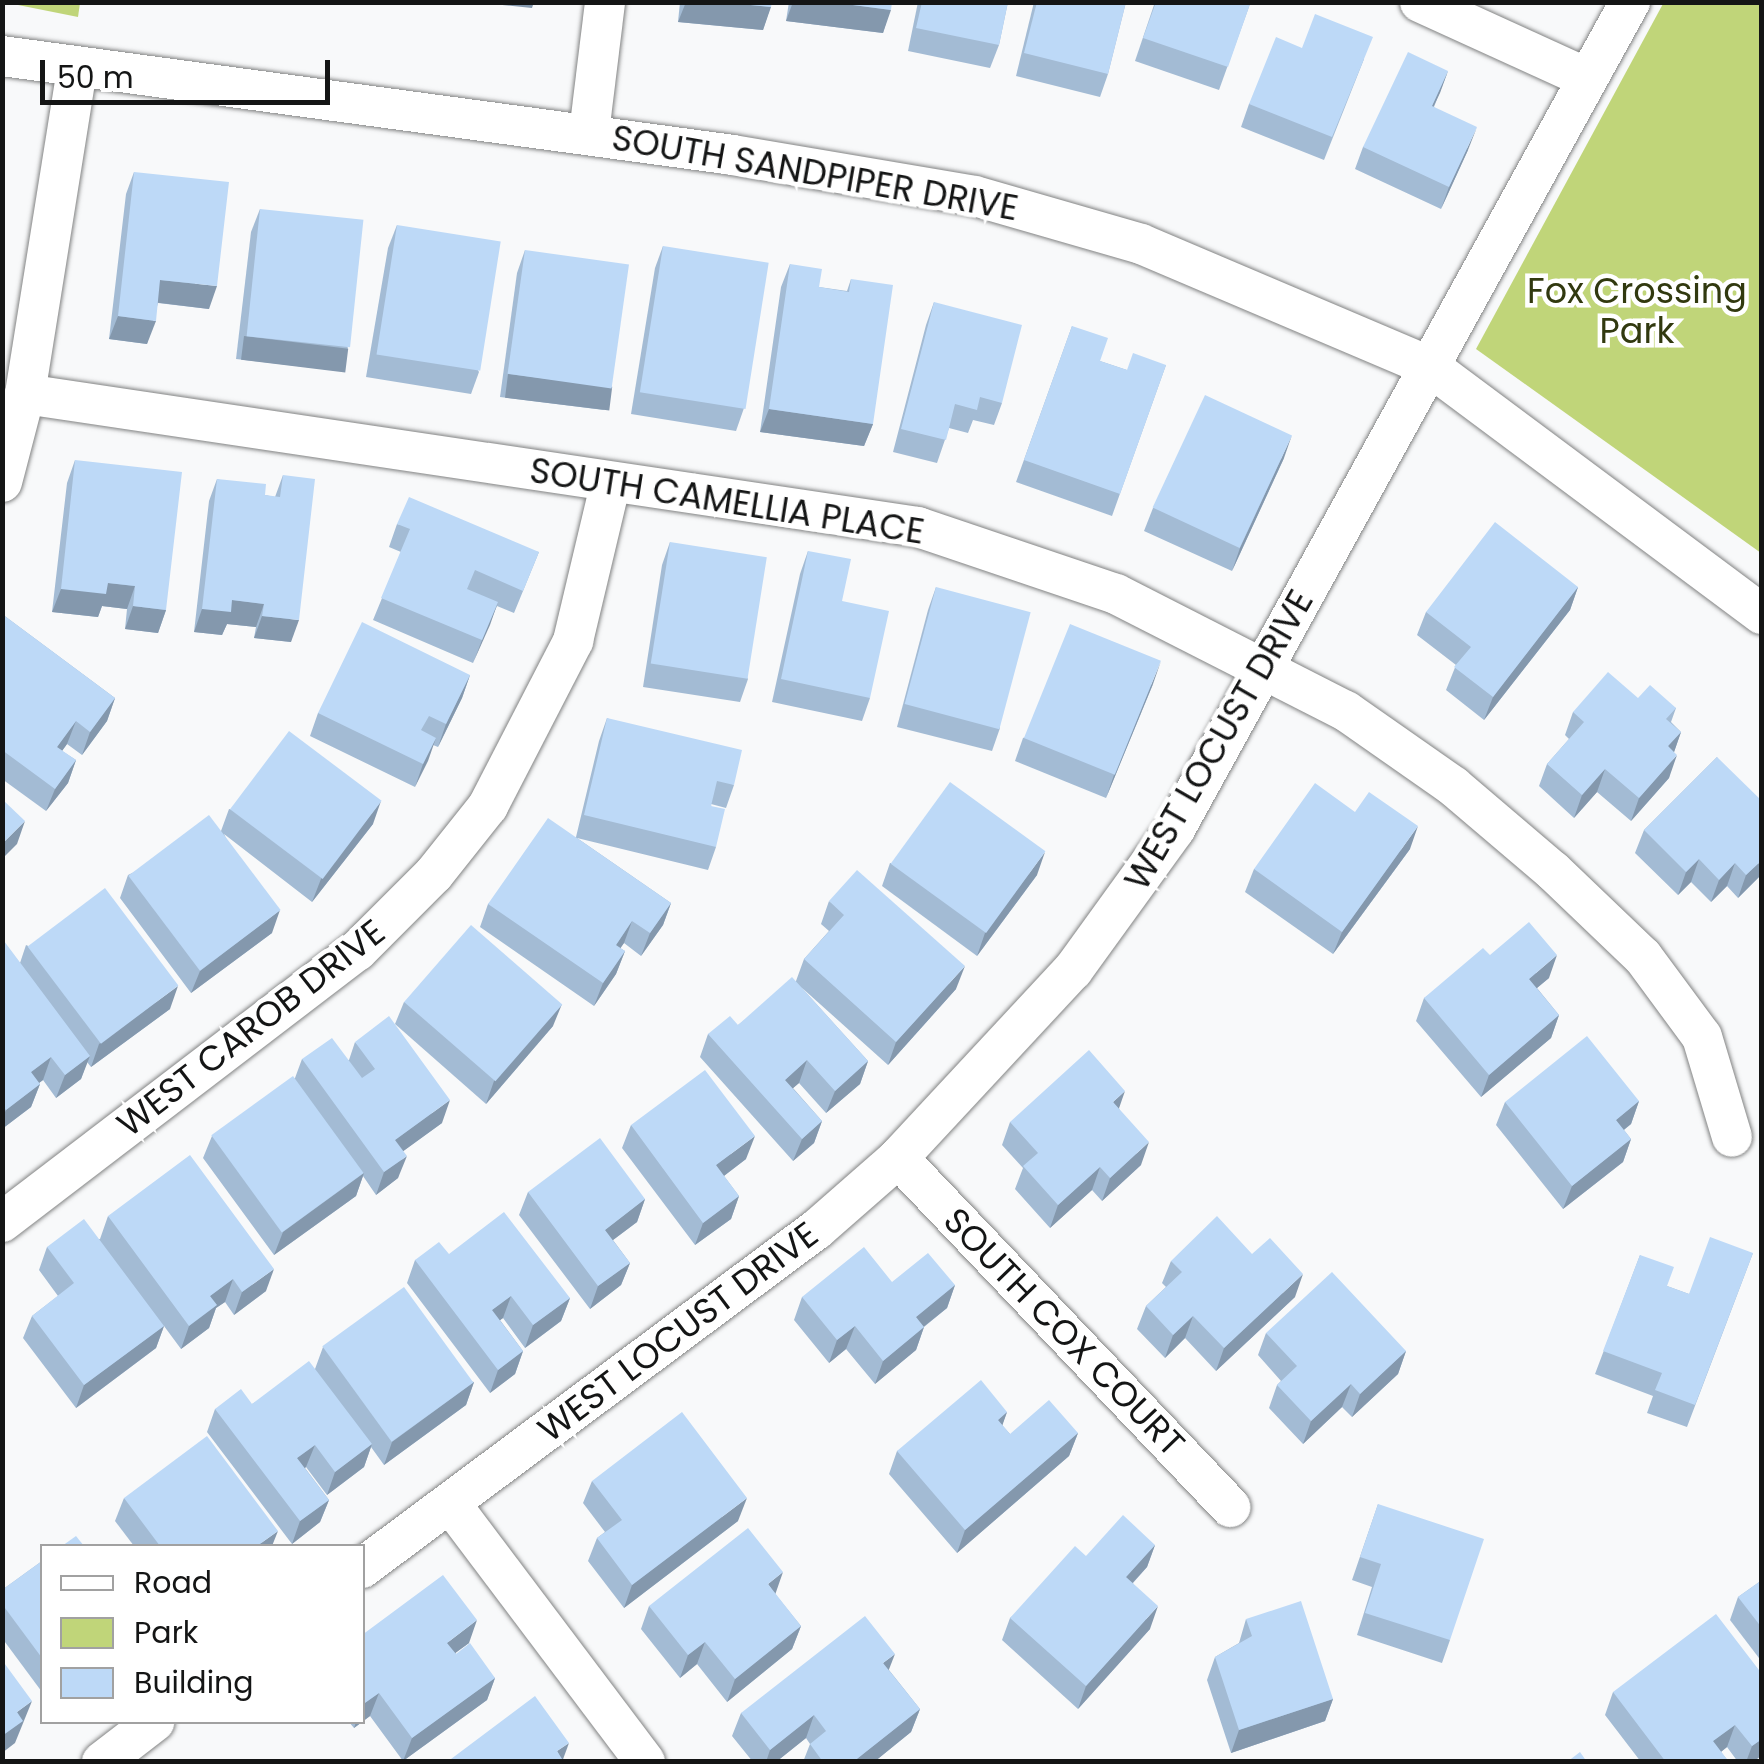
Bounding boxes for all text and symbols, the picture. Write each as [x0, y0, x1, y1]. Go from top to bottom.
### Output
scale bar [45, 40, 335, 102]
text: 50 m [57, 56, 134, 99]
street label: SOUTH SANDPIPER DRIVE [609, 117, 1021, 229]
park label: Fox Crossing Park [1527, 270, 1747, 352]
street label: SOUTH CAMELLIA PLACE [527, 449, 927, 553]
street label: WEST LOCUST DRIVE [1116, 583, 1322, 897]
street label: WEST CAROB DRIVE [109, 911, 393, 1145]
street label: SOUTH COX COURT [935, 1199, 1193, 1465]
street label: WEST LOCUST DRIVE [530, 1213, 826, 1451]
legend [40, 1544, 365, 1724]
text: Road [134, 1561, 212, 1604]
text: Park [134, 1611, 198, 1654]
text: Building [134, 1661, 254, 1704]

